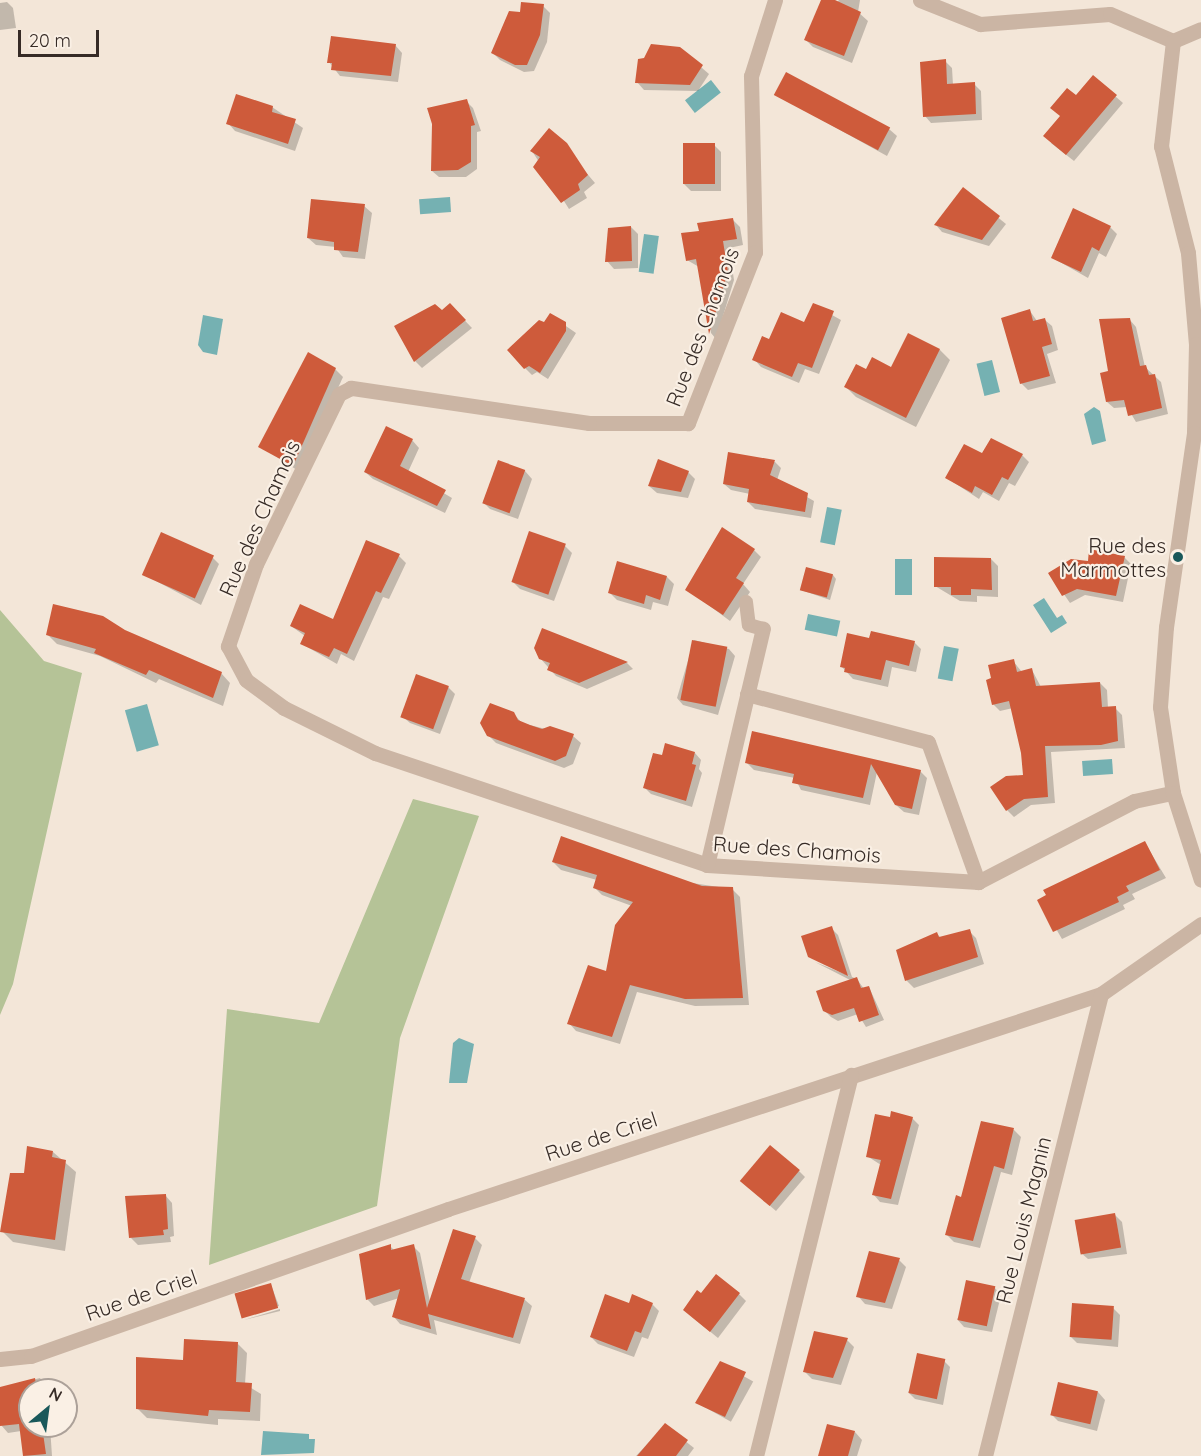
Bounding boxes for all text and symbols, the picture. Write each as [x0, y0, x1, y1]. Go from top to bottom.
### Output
scale bar [21, 18, 102, 56]
text: 20 m [29, 29, 71, 52]
street label: Rue des Chamois [660, 244, 744, 410]
street label: Rue des Chamois [213, 436, 305, 600]
place label: Rue des Marmottes [1060, 532, 1166, 582]
marker: Rue des Marmottes [1171, 550, 1185, 564]
street label: Rue des Chamois [712, 831, 882, 867]
street label: Rue de Criel [542, 1106, 660, 1166]
street label: Rue Louis Magnin [990, 1134, 1056, 1306]
street label: Rue de Criel [82, 1264, 200, 1326]
north arrow [18, 1378, 78, 1438]
text: N [46, 1382, 66, 1406]

